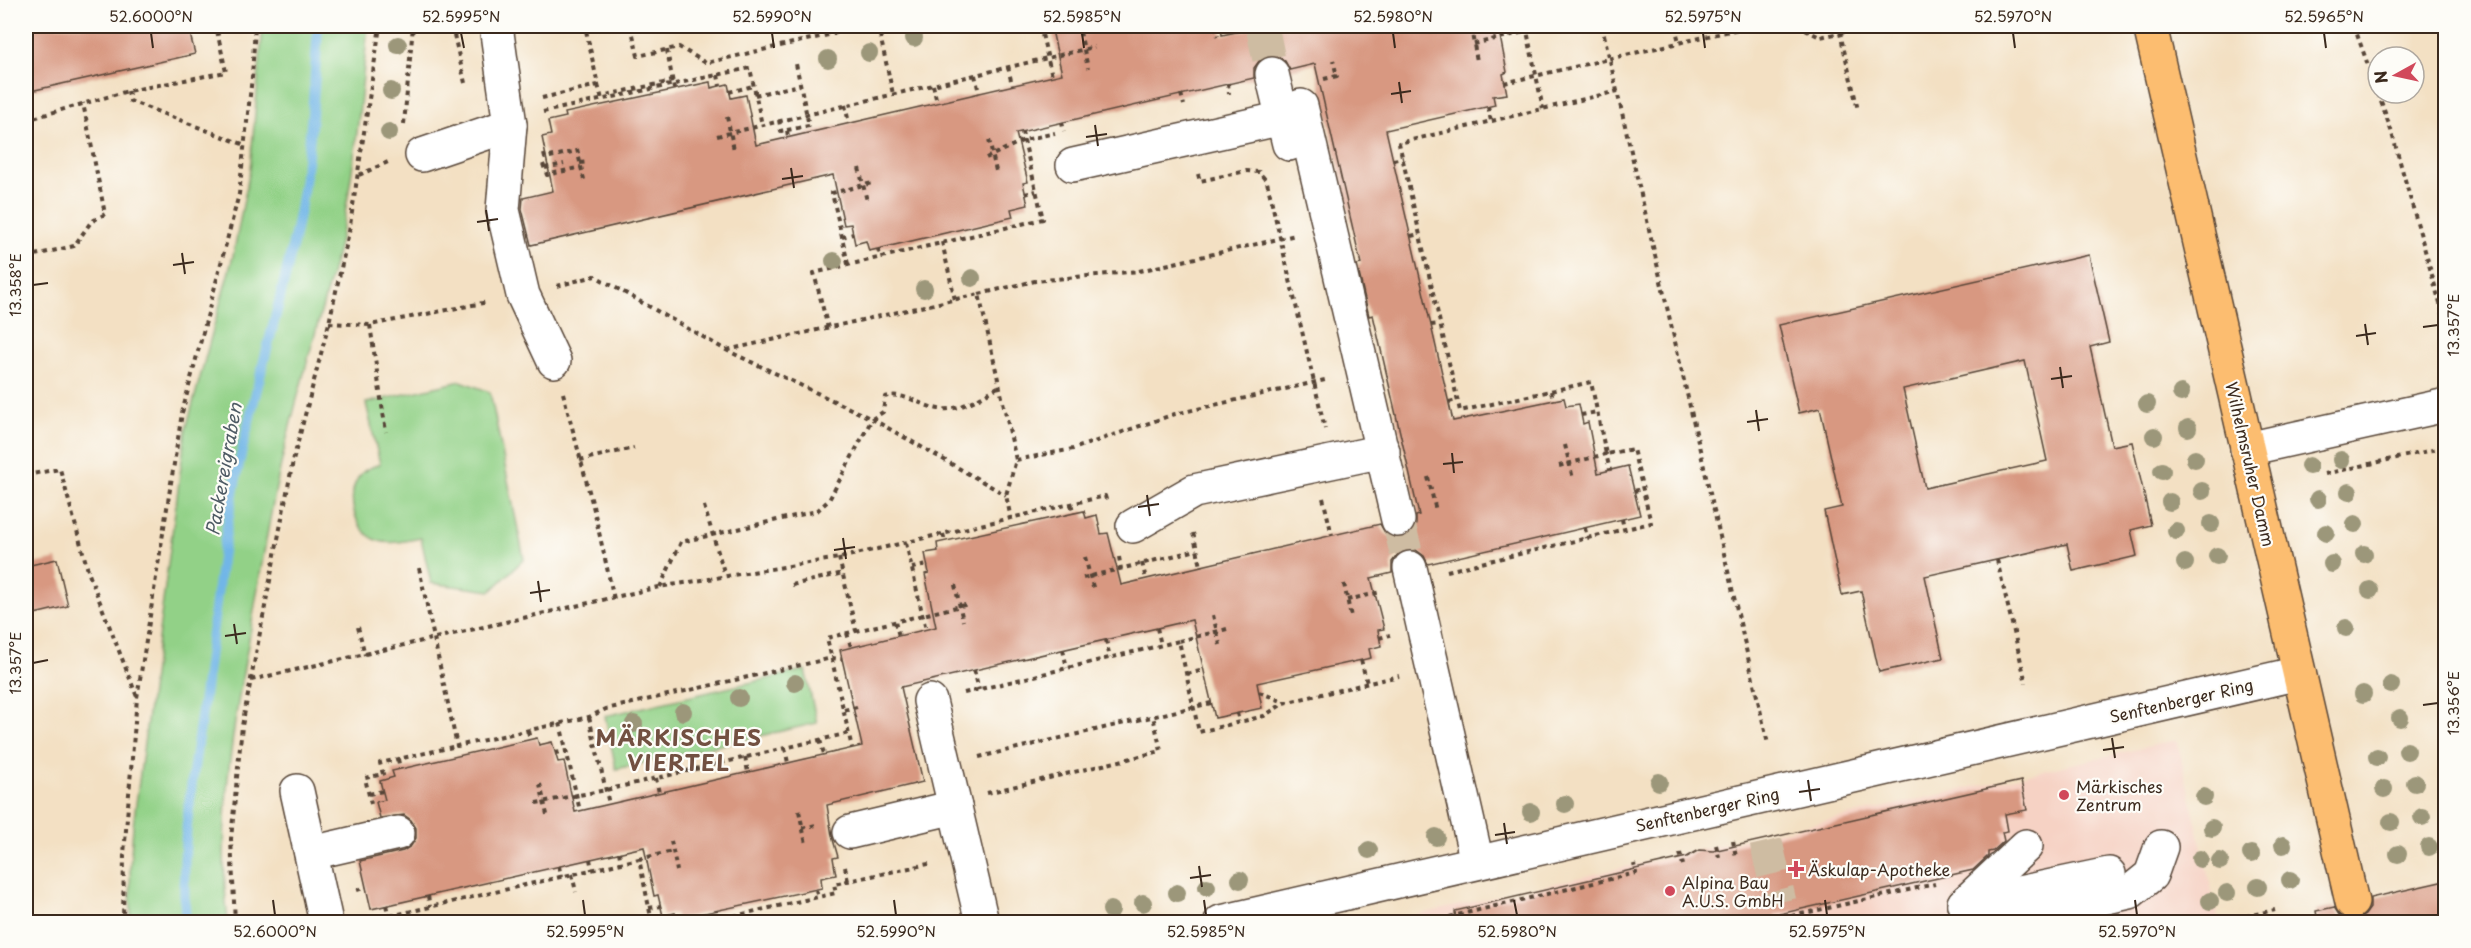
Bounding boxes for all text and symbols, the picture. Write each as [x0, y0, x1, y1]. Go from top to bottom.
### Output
text: 52.6000°N [109, 4, 193, 27]
text: 52.5995°N [422, 4, 500, 27]
text: 52.5990°N [732, 4, 812, 27]
text: 52.5985°N [1043, 4, 1121, 27]
text: 52.5980°N [1353, 4, 1433, 27]
text: 52.5975°N [1664, 4, 1742, 27]
text: 52.5970°N [1974, 4, 2052, 27]
text: 52.5965°N [2284, 4, 2364, 27]
north arrow [2366, 45, 2426, 105]
text: N [2367, 69, 2393, 85]
text: 13.358°E [3, 253, 26, 317]
text: 13.357°E [2441, 294, 2464, 356]
street label: Wilhelmsruher Damm [2220, 379, 2282, 549]
water label: Packereigraben [198, 400, 248, 537]
text: 13.357°E [3, 632, 26, 694]
text: 13.356°E [2441, 671, 2464, 735]
street label: Senftenberger Ring [2107, 672, 2255, 728]
district label: MÄRKISCHES VIERTEL [596, 720, 762, 778]
place label: Märkisches Zentrum [2076, 774, 2163, 816]
street label: Senftenberger Ring [1633, 781, 1781, 837]
marker: Märkisches Zentrum [2057, 788, 2071, 802]
place label: Äskulap-Apotheke [1808, 857, 1951, 881]
marker: Äskulap-Apotheke [1789, 862, 1803, 876]
place label: Alpina Bau A.U.S. GmbH [1682, 870, 1784, 912]
marker: Alpina Bau A.U.S. GmbH [1663, 884, 1677, 898]
text: 52.6000°N [233, 919, 317, 942]
text: 52.5995°N [546, 919, 624, 942]
text: 52.5990°N [856, 919, 936, 942]
text: 52.5985°N [1167, 919, 1245, 942]
text: 52.5980°N [1477, 919, 1557, 942]
text: 52.5975°N [1788, 919, 1866, 942]
text: 52.5970°N [2098, 919, 2176, 942]

